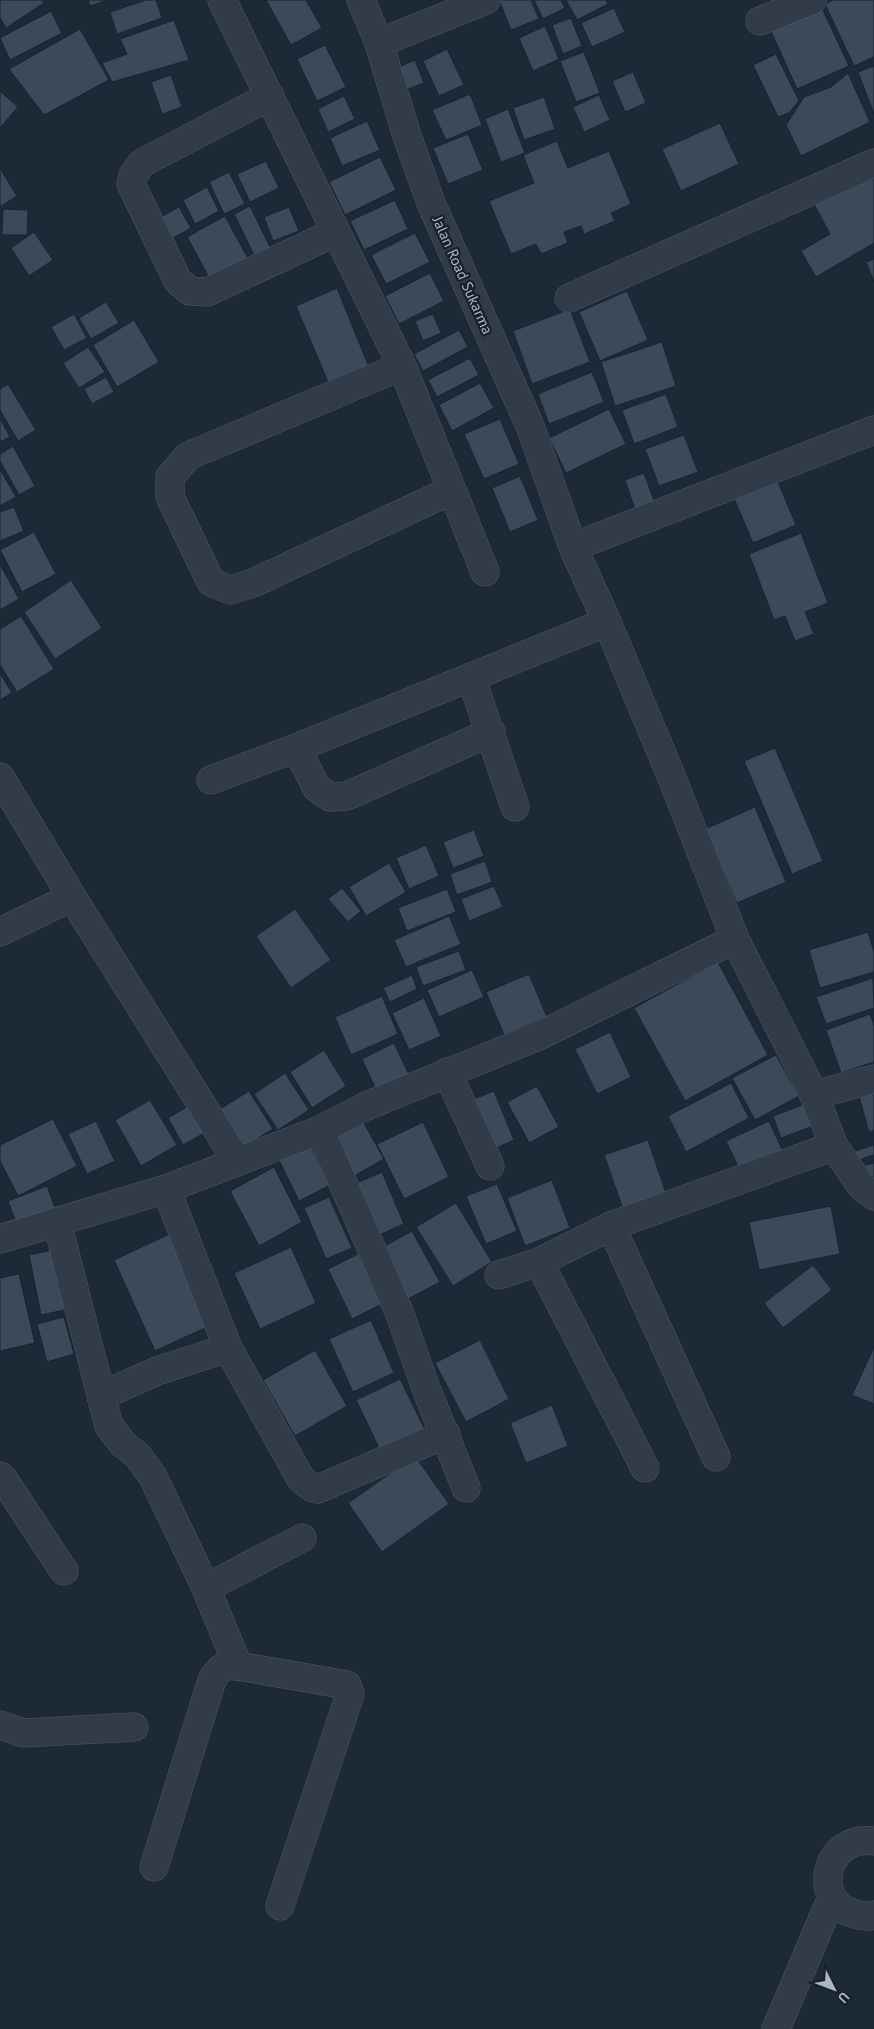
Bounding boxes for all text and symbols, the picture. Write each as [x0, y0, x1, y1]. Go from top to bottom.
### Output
street label: Jalan Road Sukarma [428, 212, 498, 337]
north arrow [809, 1964, 859, 2014]
text: U [834, 1988, 853, 2007]

